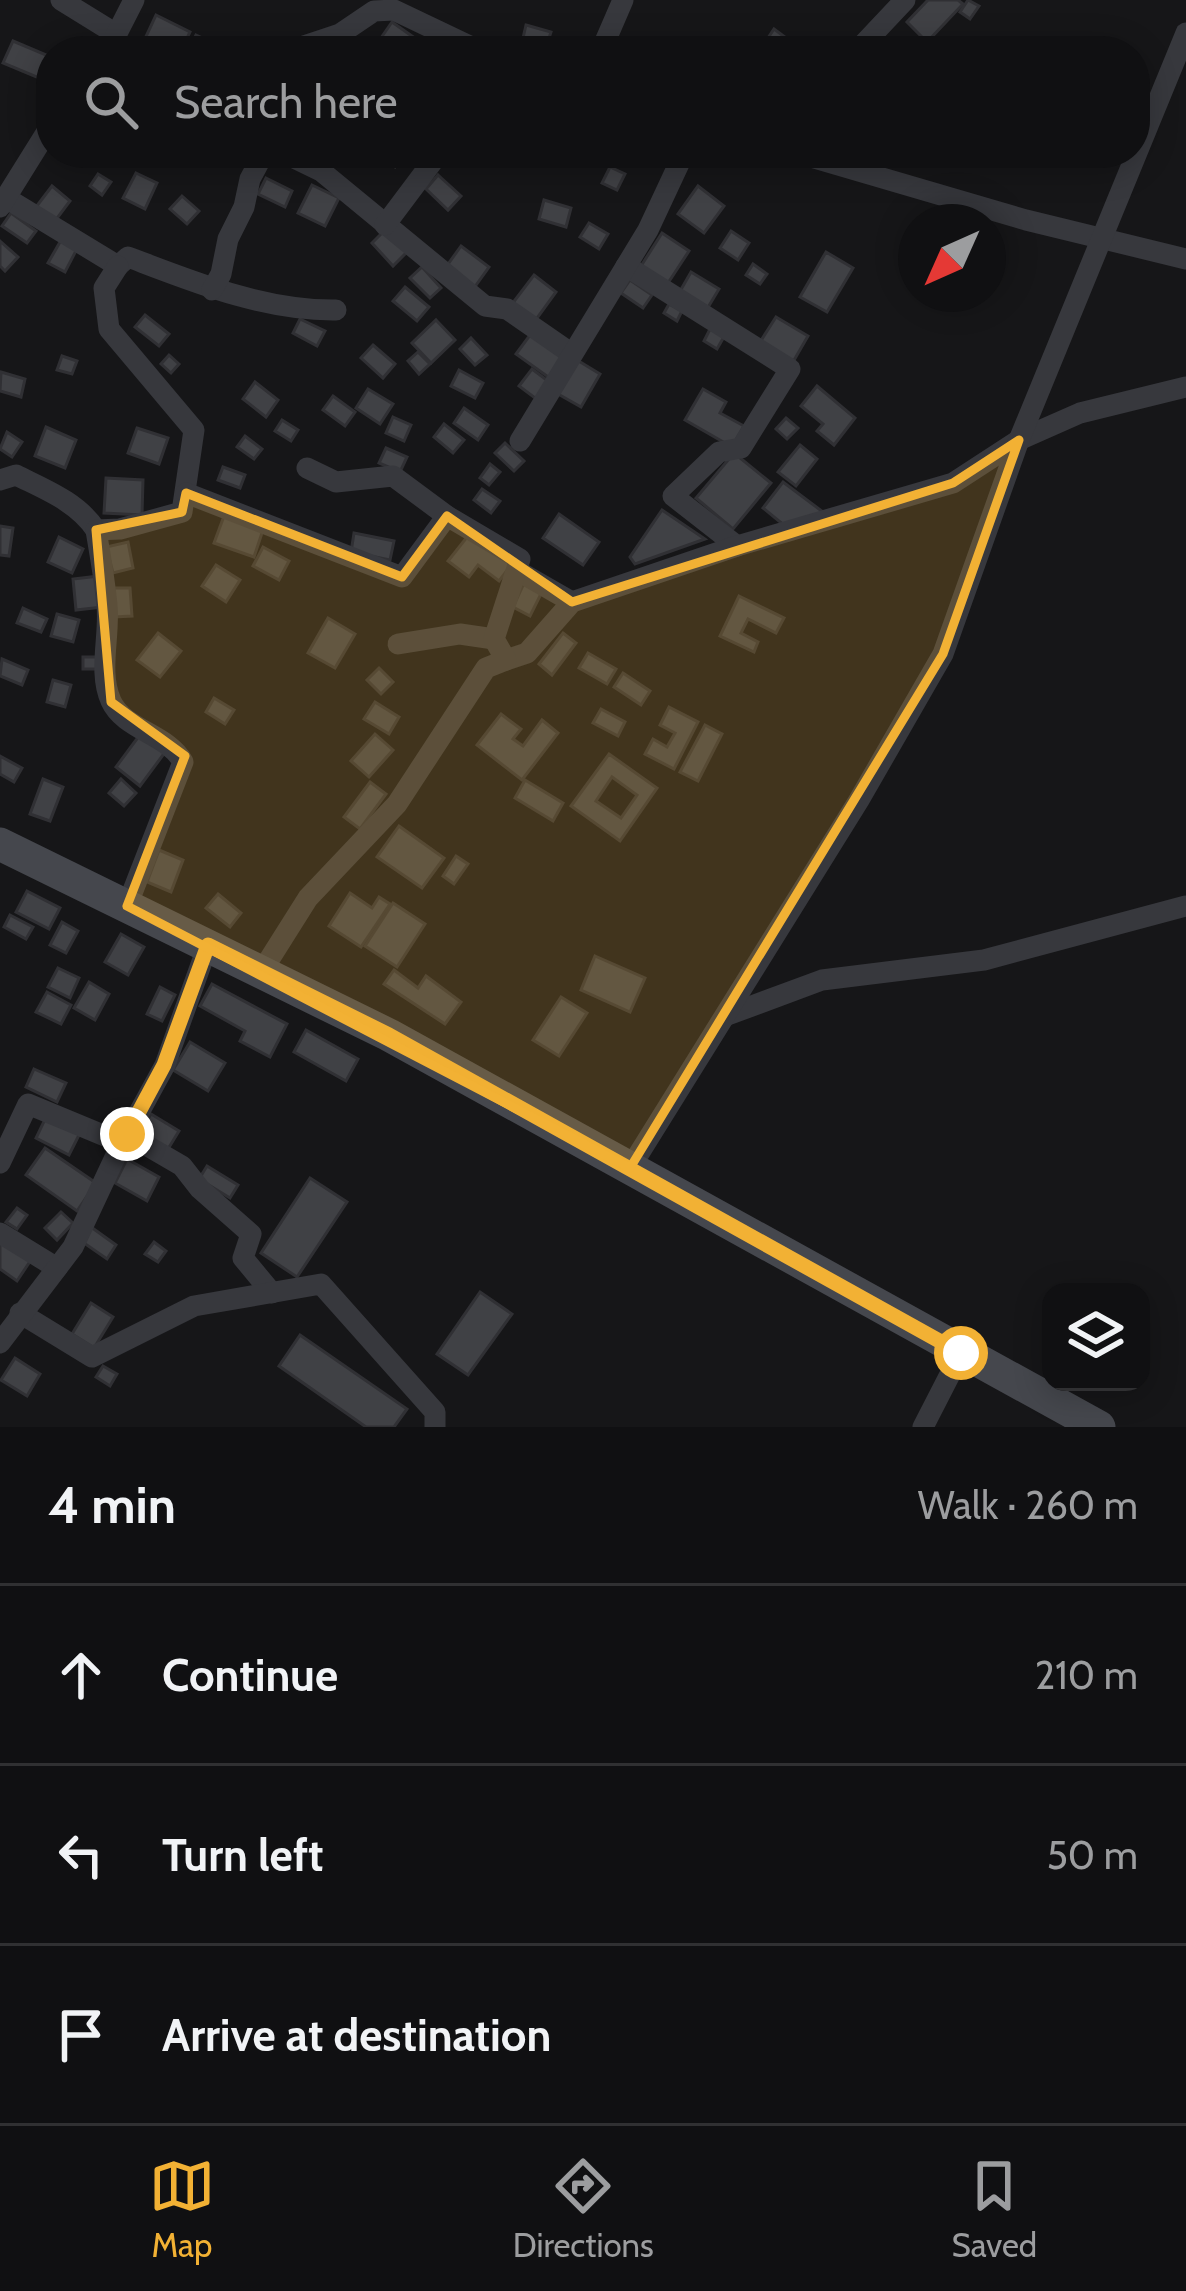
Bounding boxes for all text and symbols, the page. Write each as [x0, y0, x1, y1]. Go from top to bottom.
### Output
search box [36, 36, 1150, 168]
icon: search [78, 69, 144, 135]
text: Search here [174, 75, 398, 129]
north arrow [898, 204, 1006, 312]
route end [100, 1107, 154, 1161]
map controls [1042, 1283, 1150, 1391]
button: layers [1042, 1283, 1150, 1391]
route start [934, 1326, 988, 1380]
text: 4 min [48, 1474, 176, 1536]
text: Walk · 260 m [918, 1481, 1138, 1529]
icon: ahead [48, 1642, 114, 1708]
text: Continue [162, 1648, 338, 1702]
text: 210 m [1035, 1651, 1138, 1699]
icon: left [48, 1822, 114, 1888]
text: Turn left [162, 1828, 324, 1882]
text: 50 m [1047, 1831, 1138, 1879]
icon: arrive [48, 2002, 114, 2068]
text: Arrive at destination [162, 2008, 551, 2062]
tab: Map [149, 2153, 215, 2265]
tab: Directions [513, 2153, 654, 2265]
tab: Saved [951, 2153, 1037, 2265]

